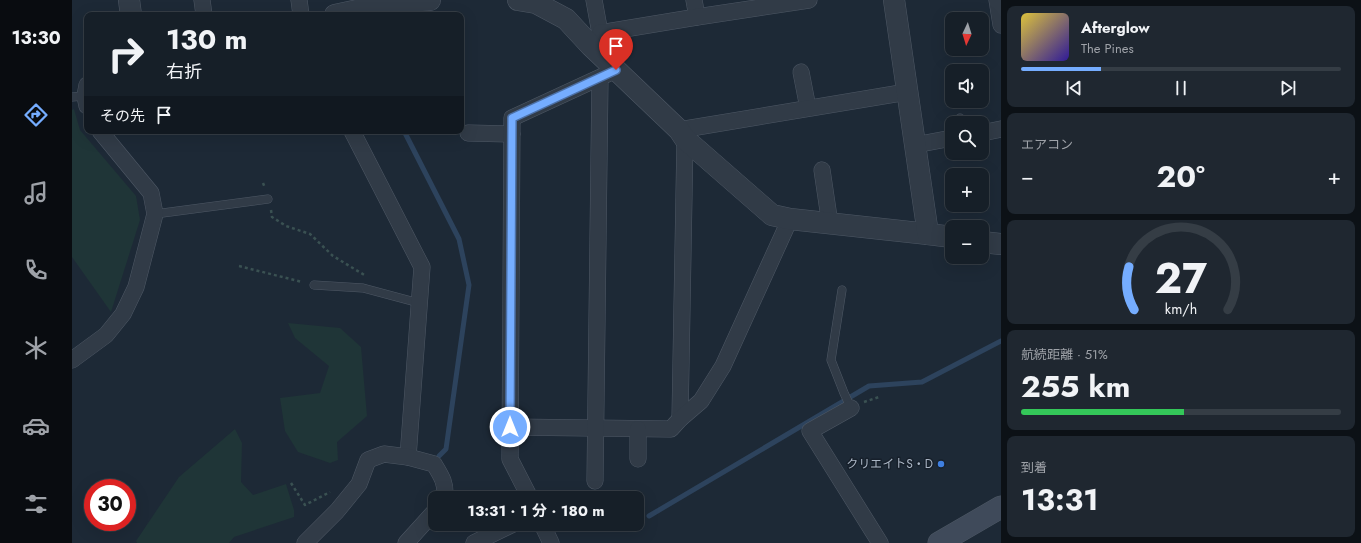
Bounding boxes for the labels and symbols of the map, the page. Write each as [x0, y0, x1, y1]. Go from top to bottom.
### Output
north arrow [945, 12, 989, 56]
pin [599, 29, 633, 70]
position arrow [489, 406, 531, 448]
place label: クリエイトS・D [846, 455, 933, 473]
marker: クリエイトS・D [936, 459, 946, 469]
speed limit sign: 30 [84, 479, 136, 531]

